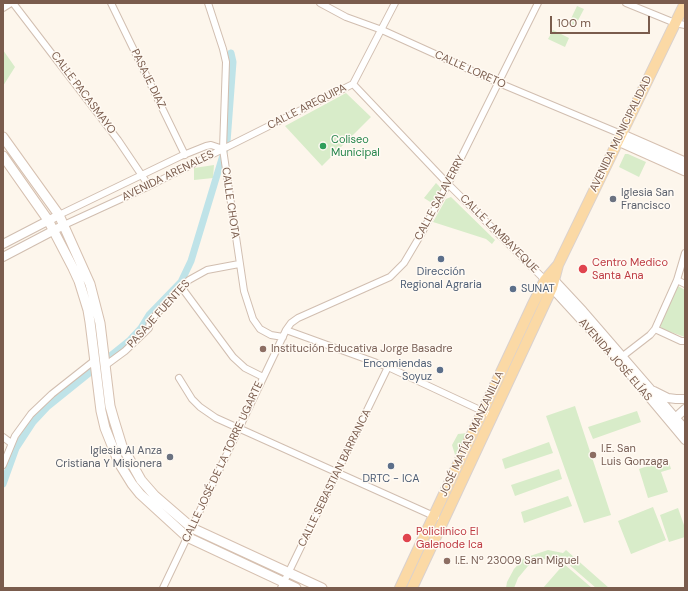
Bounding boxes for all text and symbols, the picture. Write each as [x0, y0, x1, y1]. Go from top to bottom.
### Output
scale bar [552, 8, 652, 34]
text: 100 m [557, 15, 591, 31]
street label: PASAJE DIAZ [128, 47, 168, 111]
street label: CALLE LORETO [432, 48, 508, 92]
street label: CALLE PACASMAYO [48, 49, 118, 137]
street label: AVENIDA MUNICIPALIDAD [587, 74, 655, 194]
street label: CALLE AREQUIPA [265, 81, 349, 133]
place label: Coliseo Municipal [331, 133, 380, 159]
marker: Coliseo Municipal [318, 141, 328, 151]
street label: AVENIDA ARENALES [120, 148, 216, 204]
street label: CALLE SALAVERRY [412, 153, 468, 243]
street label: CALLE CHOTA [218, 167, 242, 239]
place label: Iglesia San Francisco [621, 186, 674, 212]
street label: CALLE LAMBAYEQUE [457, 192, 541, 276]
marker: Iglesia San Francisco [608, 194, 618, 204]
marker: Dirección Regional Agraria [436, 254, 446, 264]
place label: Centro Medico Santa Ana [592, 256, 668, 282]
marker: Centro Medico Santa Ana [577, 263, 589, 275]
place label: Dirección Regional Agraria [400, 265, 482, 291]
street label: PASAJE FUENTES [125, 277, 193, 351]
place label: SUNAT [521, 282, 555, 296]
marker: SUNAT [508, 284, 518, 294]
street label: AVENIDA JOSÉ ELÍAS [576, 316, 654, 404]
place label: Institución Educativa Jorge Basadre [271, 342, 453, 356]
marker: Institución Educativa Jorge Basadre [258, 344, 268, 354]
place label: Encomiendas Soyuz [363, 357, 432, 383]
marker: Encomiendas Soyuz [435, 365, 445, 375]
street label: JOSÉ MATÍAS MANZANILLA [437, 369, 507, 499]
street label: CALLE JOSÉ DE LA TORRE UGARTE [180, 379, 266, 545]
street label: CALLE SEBASTIAN BARRANCA [296, 407, 374, 549]
place label: I.E. San Luis Gonzaga [601, 442, 669, 468]
place label: Iglesia Al Anza Cristiana Y Misionera [55, 444, 162, 470]
marker: I.E. San Luis Gonzaga [588, 450, 598, 460]
marker: Iglesia Al Anza Cristiana Y Misionera [165, 452, 175, 462]
marker: DRTC - ICA [386, 461, 396, 471]
place label: DRTC - ICA [362, 472, 420, 486]
place label: Policlinico El Galenode Ica [416, 525, 483, 551]
marker: Policlinico El Galenode Ica [401, 532, 413, 544]
place label: I.E. Nº 23009 San Miguel [455, 554, 579, 568]
marker: I.E. Nº 23009 San Miguel [442, 556, 452, 566]

